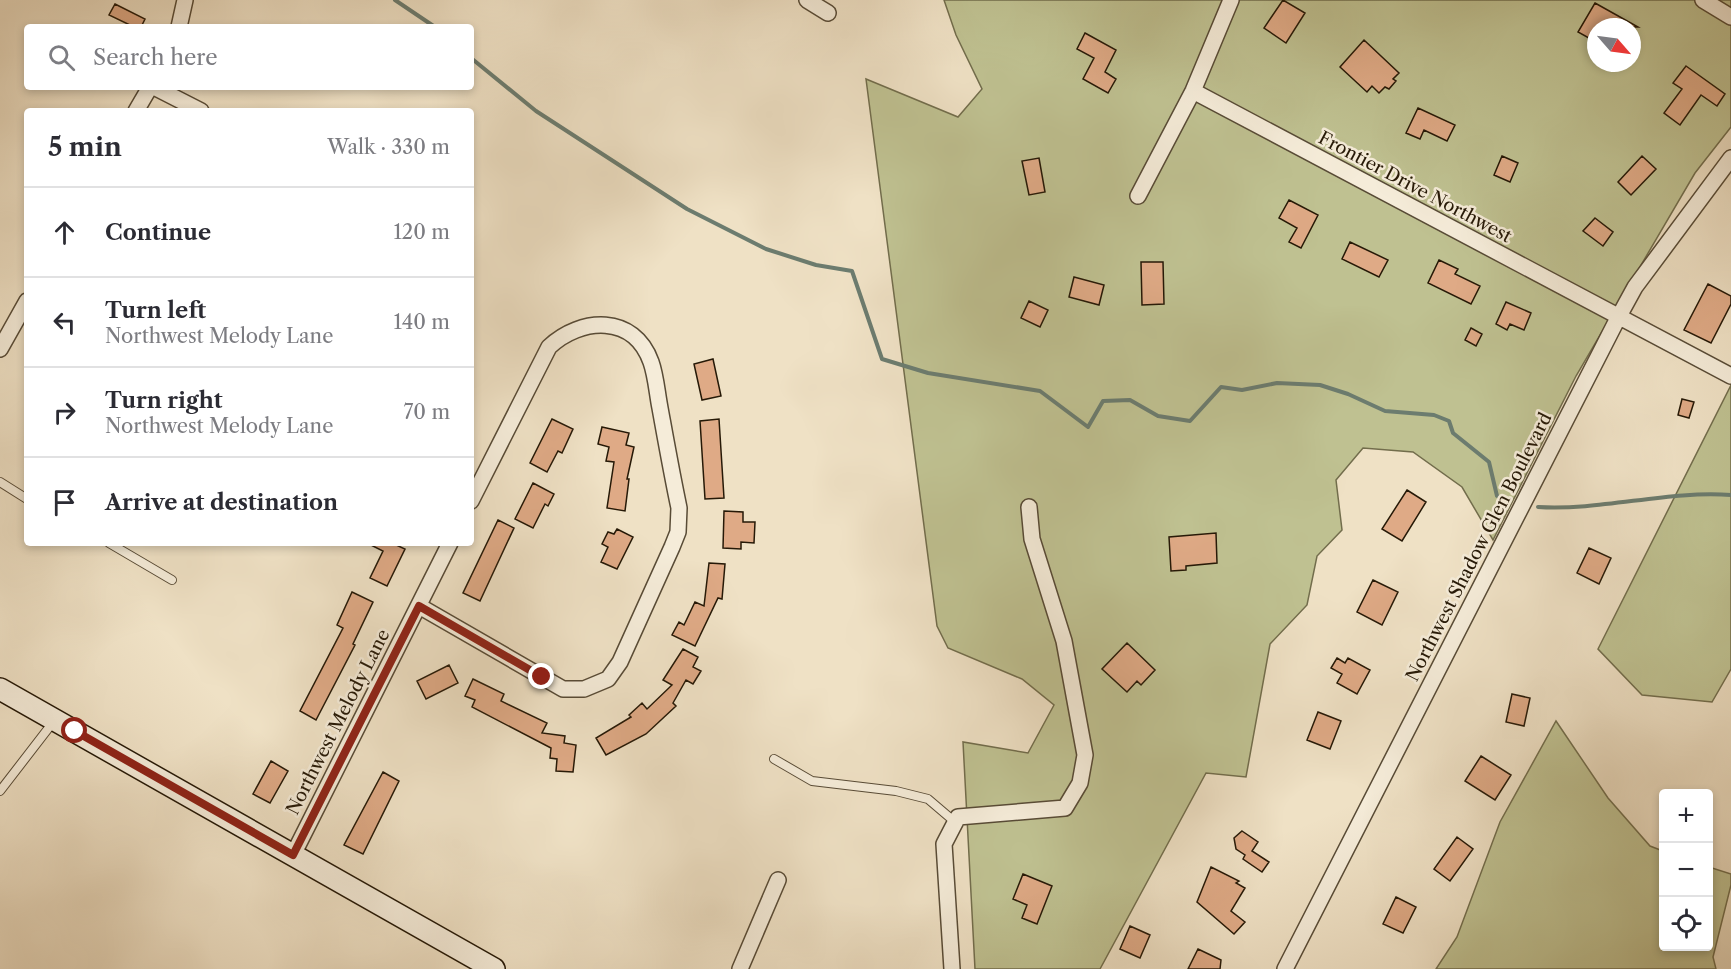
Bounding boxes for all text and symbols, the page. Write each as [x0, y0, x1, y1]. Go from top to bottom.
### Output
north arrow [1587, 18, 1641, 72]
search box [24, 24, 474, 90]
icon: search [45, 41, 78, 74]
text: Search here [93, 44, 218, 71]
street label: Frontier Drive Northwest [1315, 127, 1516, 248]
text: 5 min [48, 131, 122, 163]
text: Walk · 330 m [327, 135, 450, 159]
icon: ahead [48, 216, 81, 249]
text: Continue [105, 219, 211, 246]
text: 120 m [393, 220, 450, 244]
text: Turn left [105, 297, 206, 324]
icon: left [48, 306, 81, 339]
text: 140 m [393, 310, 450, 334]
text: Northwest Melody Lane [105, 324, 333, 348]
text: Turn right [105, 387, 223, 414]
icon: right [48, 396, 81, 429]
text: 70 m [404, 400, 450, 424]
street label: Northwest Shadow Glen Boulevard [1401, 409, 1557, 685]
text: Northwest Melody Lane [105, 414, 333, 438]
icon: arrive [48, 486, 81, 519]
text: Arrive at destination [105, 489, 338, 516]
street label: Northwest Melody Lane [282, 625, 394, 819]
route end [528, 663, 554, 689]
route start [61, 717, 87, 743]
map controls [1659, 789, 1713, 951]
button: + [1659, 789, 1713, 843]
button: − [1659, 843, 1713, 897]
button: locate [1659, 897, 1713, 951]

